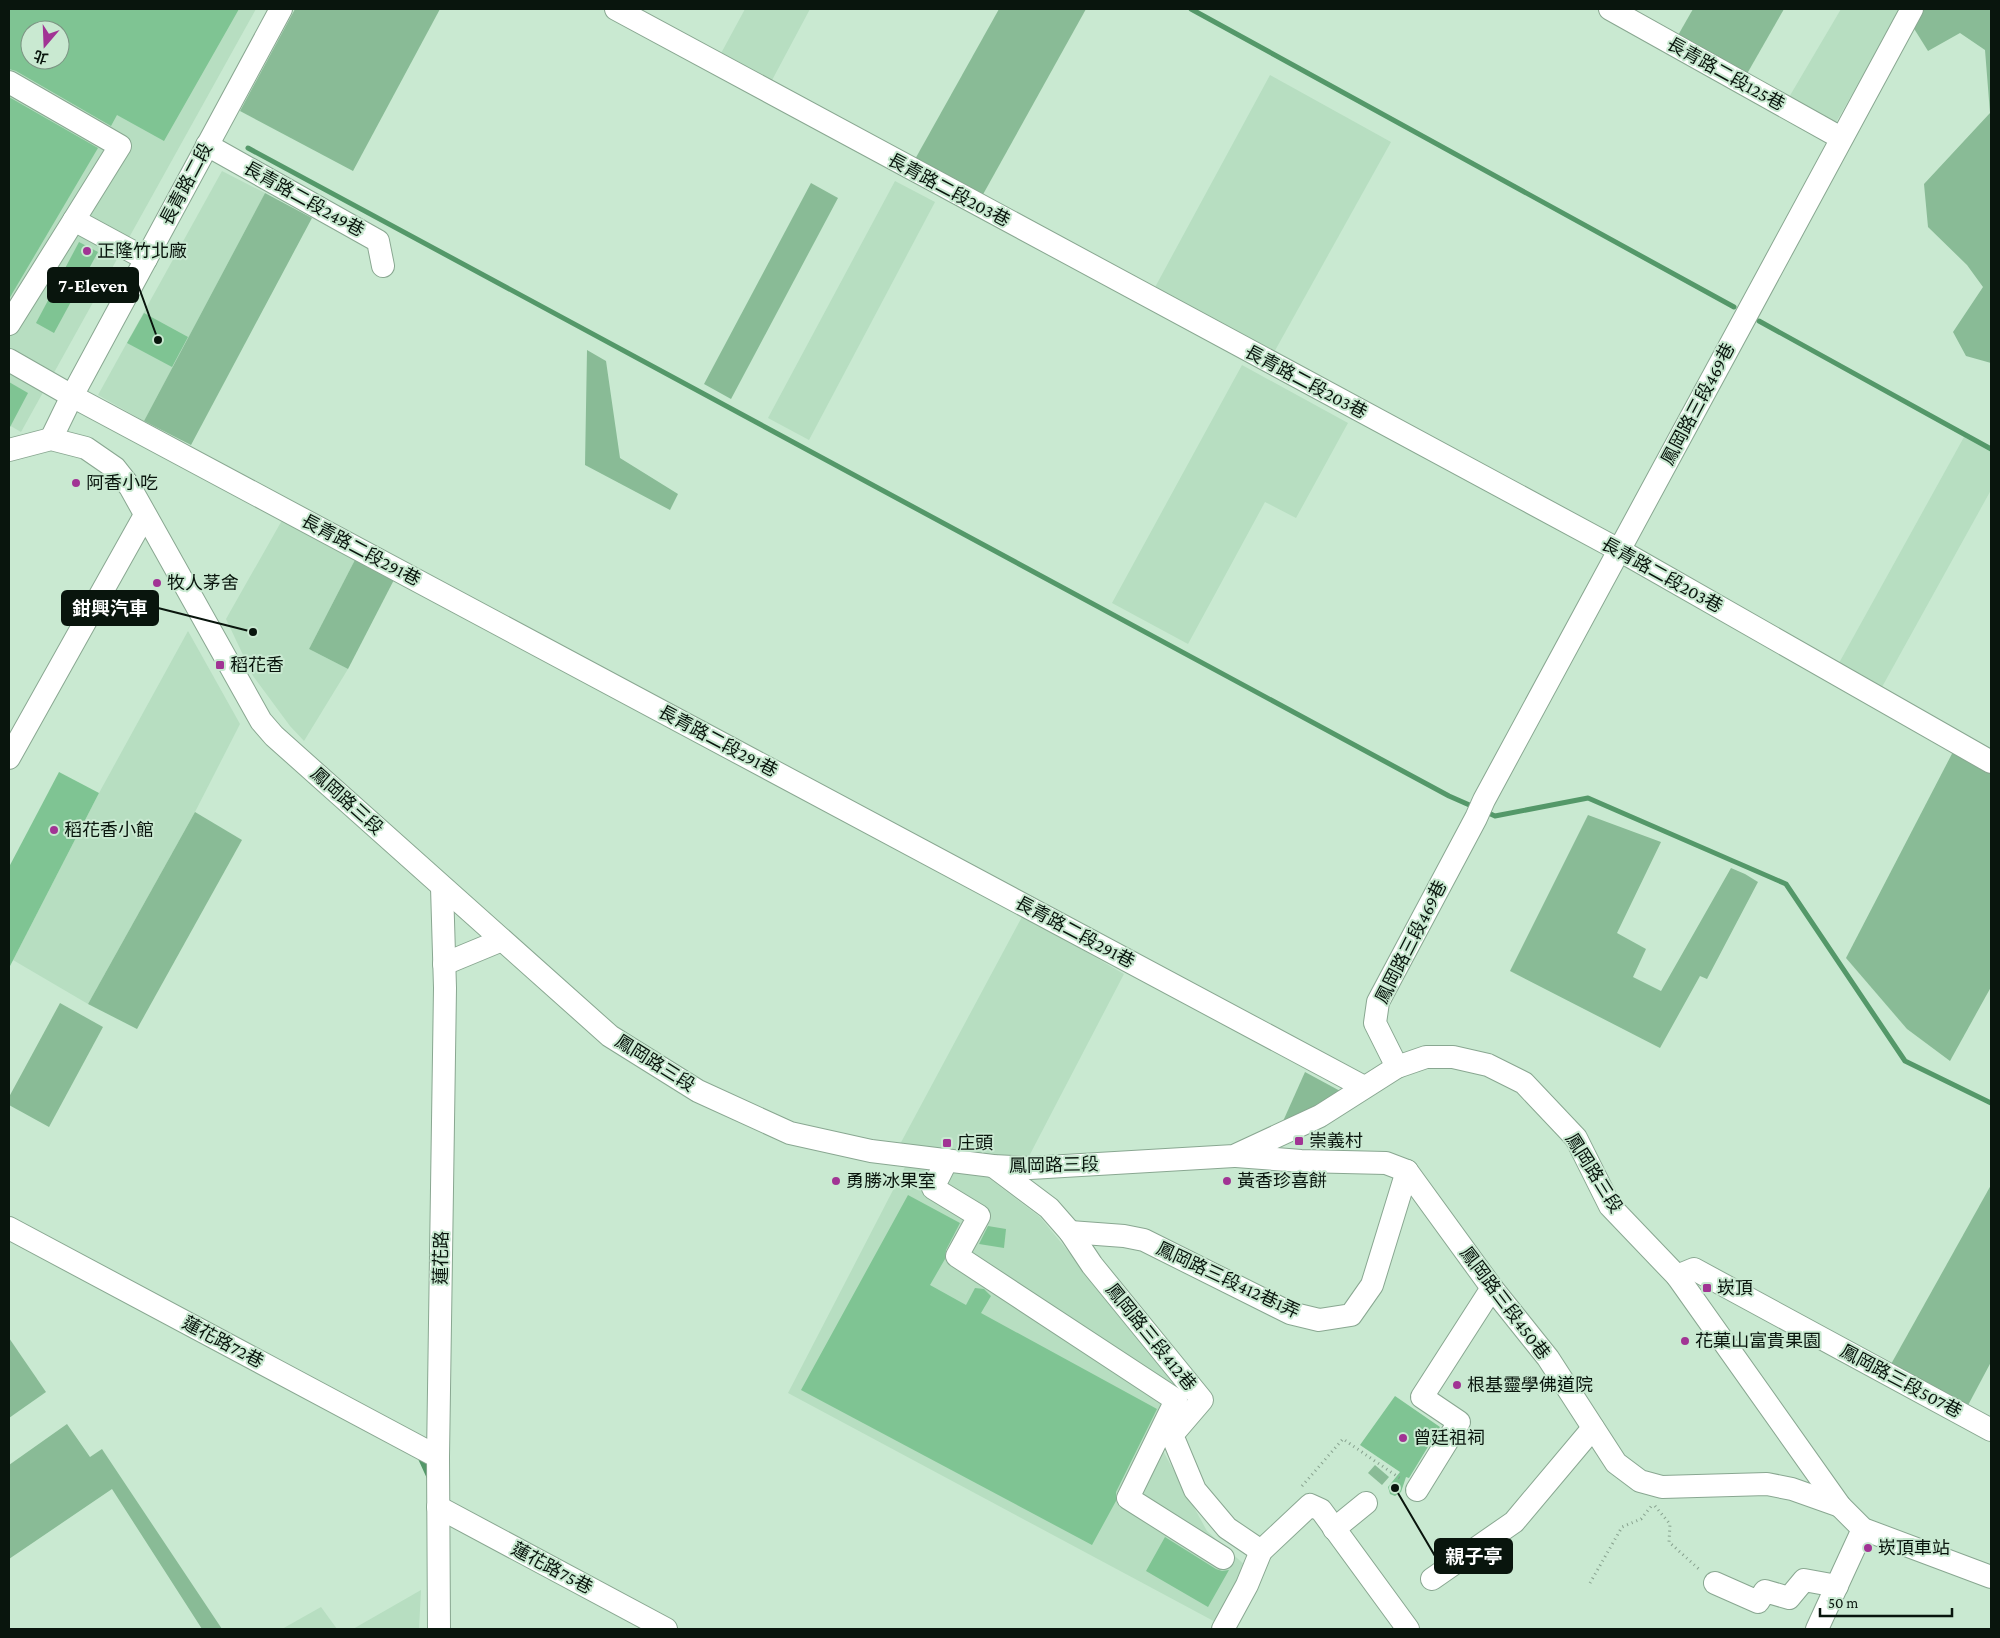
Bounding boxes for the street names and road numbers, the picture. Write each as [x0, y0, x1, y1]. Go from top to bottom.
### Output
street label: 長青路二段125巷 [1664, 33, 1788, 115]
street label: 長青路二段 [156, 140, 216, 228]
street label: 長青路二段203巷 [885, 149, 1013, 231]
street label: 長青路二段249巷 [240, 158, 368, 240]
street label: 鳳岡路三段469巷 [1657, 340, 1739, 468]
street label: 長青路二段203巷 [1242, 341, 1370, 423]
street label: 長青路二段291巷 [298, 510, 424, 590]
street label: 長青路二段203巷 [1598, 533, 1726, 617]
street label: 長青路二段291巷 [655, 701, 781, 781]
street label: 鳳岡路三段 [307, 763, 387, 839]
street label: 鳳岡路三段469巷 [1371, 877, 1451, 1007]
street label: 長青路二段291巷 [1012, 892, 1138, 972]
street label: 鳳岡路三段 [612, 1031, 698, 1095]
street label: 鳳岡路三段 [1562, 1130, 1626, 1216]
street label: 鳳岡路三段 [1009, 1154, 1099, 1176]
street label: 蓮花路 [431, 1231, 451, 1285]
street label: 鳳岡路三段412巷1弄 [1153, 1238, 1303, 1322]
street label: 鳳岡路三段450巷 [1456, 1243, 1554, 1363]
street label: 鳳岡路三段412巷 [1102, 1280, 1200, 1394]
street label: 蓮花路72巷 [179, 1312, 267, 1372]
street label: 鳳岡路三段507巷 [1837, 1341, 1965, 1421]
street label: 蓮花路75巷 [508, 1538, 596, 1598]

